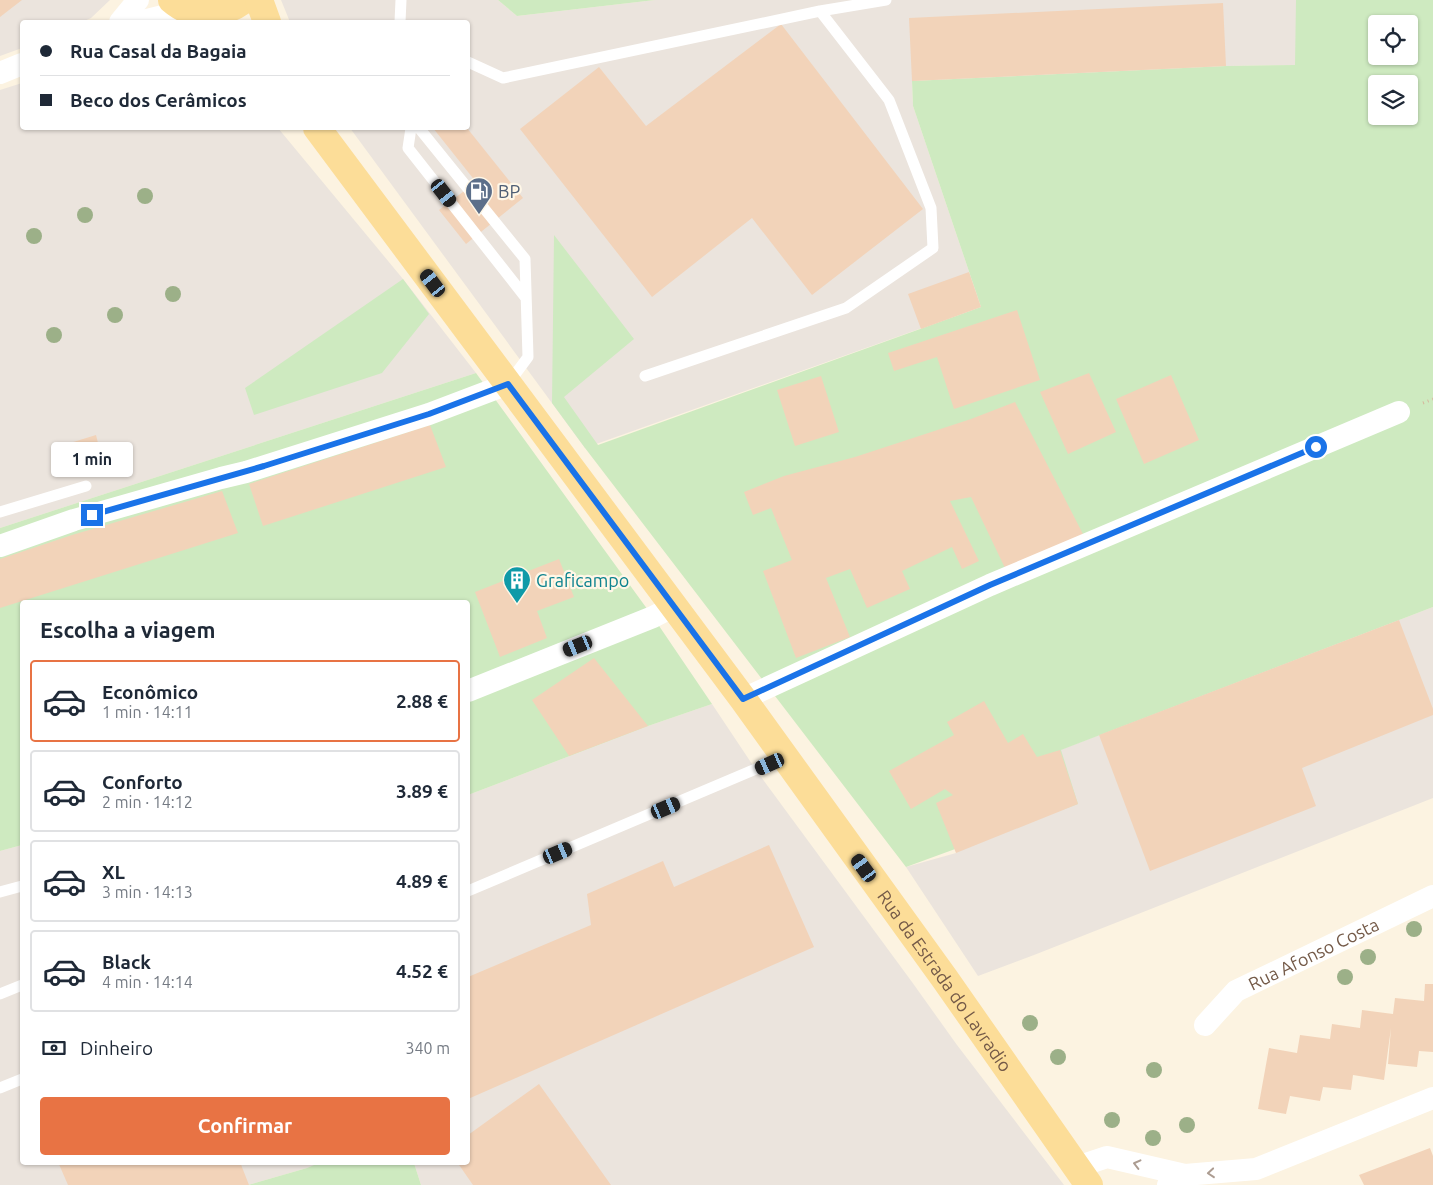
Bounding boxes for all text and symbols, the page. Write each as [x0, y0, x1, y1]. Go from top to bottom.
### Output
map controls [1368, 15, 1418, 125]
button: locate [1368, 15, 1418, 65]
text: Rua Casal da Bagaia [70, 40, 247, 62]
button: layers [1368, 75, 1418, 125]
text: Beco dos Cerâmicos [70, 89, 247, 111]
fuel station icon: BP [464, 176, 494, 215]
car [428, 177, 459, 209]
place label: BP [498, 181, 520, 201]
car [417, 267, 448, 299]
route start [1305, 436, 1327, 458]
callout: 1 min [51, 442, 133, 478]
text: 1 min [72, 450, 112, 468]
route end [81, 504, 103, 526]
building icon: Graficampo [502, 565, 532, 604]
place label: Graficampo [536, 570, 629, 590]
text: Escolha a viagem [40, 617, 215, 642]
car [561, 633, 594, 659]
icon: car [42, 679, 87, 724]
text: Econômico [102, 681, 198, 703]
text: 2.88 € [396, 690, 448, 712]
text: 1 min · 14:11 [102, 703, 193, 721]
car [753, 751, 786, 777]
icon: car [42, 769, 87, 814]
text: Conforto [102, 771, 183, 793]
text: 3.89 € [396, 780, 448, 802]
text: 2 min · 14:12 [102, 793, 193, 811]
car [649, 795, 682, 821]
car [541, 840, 574, 866]
car [849, 851, 878, 885]
icon: car [42, 859, 87, 904]
text: XL [102, 861, 125, 883]
text: 4.89 € [396, 870, 448, 892]
text: 3 min · 14:13 [102, 883, 193, 901]
street label: Rua da Estrada do Lavradio [874, 886, 1016, 1075]
street label: Rua Afonso Costa [1245, 914, 1382, 994]
icon: car [42, 949, 87, 994]
text: Black [102, 951, 151, 973]
text: 4.52 € [396, 960, 448, 982]
text: 4 min · 14:14 [102, 973, 193, 991]
icon: cash [40, 1034, 68, 1062]
text: Dinheiro [80, 1037, 153, 1059]
text: 340 m [405, 1039, 450, 1057]
button: Confirmar [40, 1097, 450, 1155]
one-way arrow [1133, 1159, 1142, 1170]
one-way arrow [1206, 1167, 1214, 1178]

